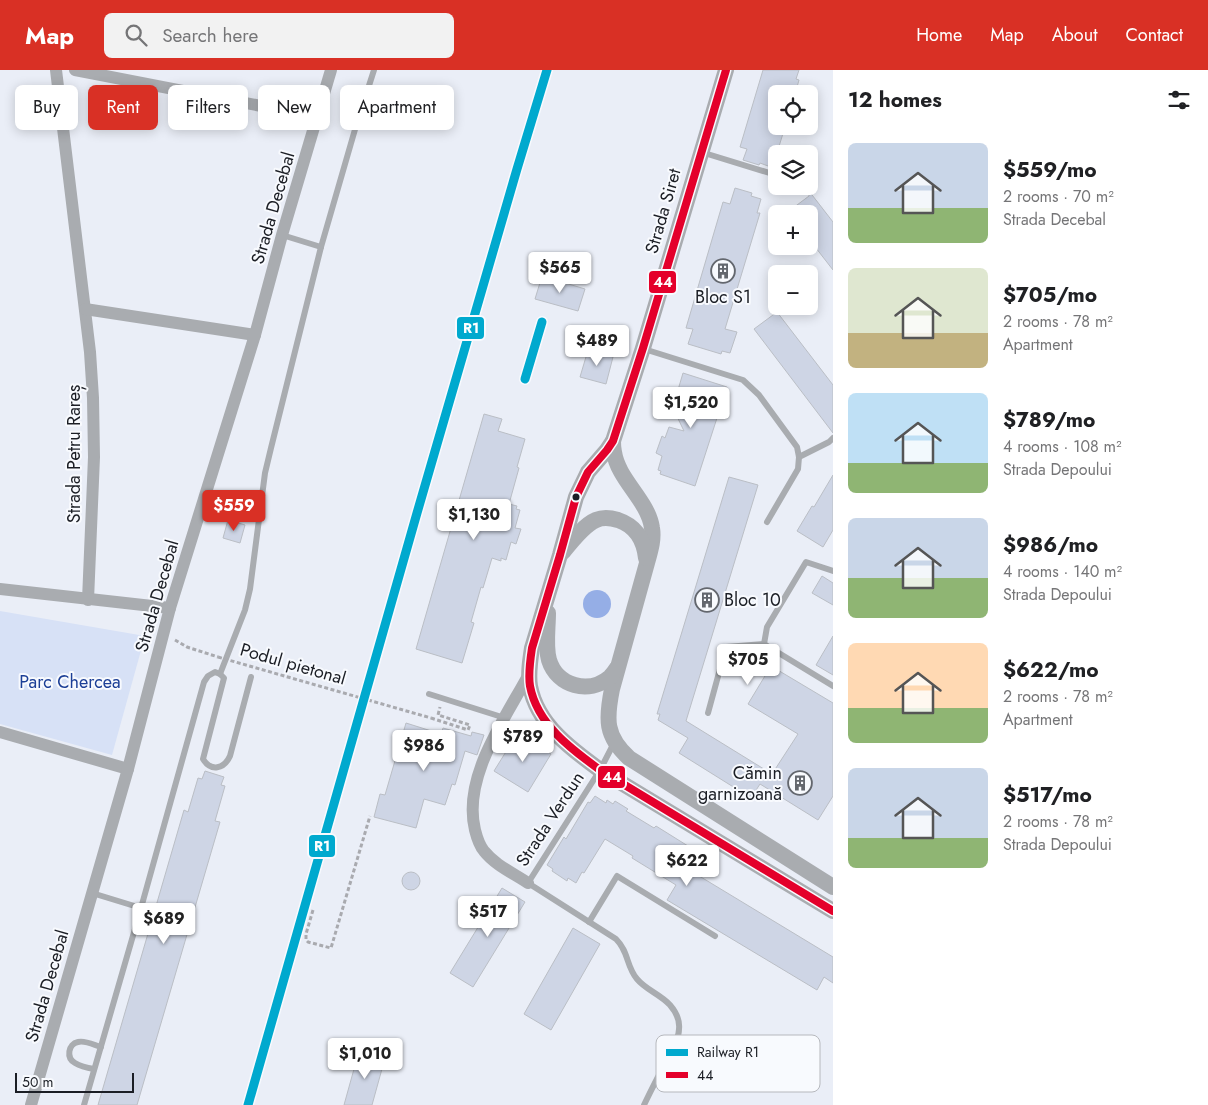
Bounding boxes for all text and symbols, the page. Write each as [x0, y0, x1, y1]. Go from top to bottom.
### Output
search box [104, 13, 454, 58]
text: Map [25, 18, 74, 53]
icon: search [122, 21, 150, 49]
text: Search here [162, 22, 258, 49]
text: Home [916, 22, 962, 48]
text: Map [990, 22, 1024, 48]
text: About [1052, 22, 1097, 48]
text: Contact [1125, 22, 1183, 48]
chip: Buy [15, 85, 78, 130]
chip: Rent [88, 85, 158, 130]
chip: Filters [168, 85, 248, 130]
chip: New [258, 85, 330, 130]
chip: Apartment [340, 85, 454, 130]
map controls [768, 85, 818, 315]
button: locate [768, 85, 818, 135]
text: 12 homes [848, 85, 942, 115]
icon: filters [1165, 86, 1193, 114]
button: layers [768, 145, 818, 195]
street label: Strada Decebal [245, 149, 301, 267]
text: $559/mo [1003, 155, 1097, 185]
icon: home [888, 163, 948, 223]
street label: Strada Siret [638, 165, 688, 257]
text: 2 rooms · 70 m² [1003, 185, 1114, 208]
button: + [768, 205, 818, 255]
text: Strada Decebal [1003, 208, 1106, 231]
pin: $565 [530, 252, 590, 294]
text: $565 [539, 256, 581, 279]
building icon: Bloc S1 [710, 258, 736, 284]
button: − [768, 265, 818, 315]
line badge: 44 [648, 270, 677, 294]
text: 44 [653, 272, 673, 292]
text: $705/mo [1003, 280, 1097, 310]
place label: Bloc S1 [695, 284, 751, 310]
icon: home [888, 288, 948, 348]
text: 2 rooms · 78 m² [1003, 310, 1113, 333]
line badge: R1 [456, 316, 485, 340]
text: R1 [463, 318, 479, 338]
pin: $489 [567, 324, 627, 367]
text: $489 [576, 329, 618, 352]
text: Apartment [1003, 333, 1073, 356]
street label: Strada Petru Rareș [61, 385, 87, 523]
pin: $1,520 [650, 386, 732, 429]
text: $1,520 [664, 391, 718, 414]
text: $789/mo [1003, 405, 1095, 435]
icon: home [888, 413, 948, 473]
text: 4 rooms · 108 m² [1003, 435, 1122, 458]
text: Strada Depoului [1003, 458, 1112, 481]
pin: $559 [204, 490, 264, 532]
unlabelled marker [571, 492, 581, 502]
text: $559 [213, 494, 255, 517]
pin: $1,130 [433, 498, 515, 541]
text: $1,130 [448, 503, 500, 526]
text: $986/mo [1003, 530, 1098, 560]
street label: Strada Decebal [129, 537, 185, 655]
icon: home [888, 538, 948, 598]
text: 4 rooms · 140 m² [1003, 560, 1122, 583]
text: Strada Depoului [1003, 583, 1112, 606]
building icon: Bloc 10 [694, 587, 720, 613]
place label: Bloc 10 [724, 587, 781, 613]
street label: Podul pietonal [237, 636, 349, 692]
pin: $705 [718, 644, 778, 686]
text: $705 [728, 648, 768, 671]
text: $622/mo [1003, 655, 1099, 685]
icon: home [888, 663, 948, 723]
park label: Parc Chercea [19, 669, 121, 695]
text: 2 rooms · 78 m² [1003, 685, 1113, 708]
text: Apartment [1003, 708, 1073, 731]
pin: $789 [493, 720, 553, 763]
text: $789 [503, 725, 543, 748]
pin: $986 [394, 730, 454, 772]
text: $986 [403, 734, 445, 757]
place label: Cămin garnizoană [698, 760, 782, 807]
line badge: 44 [597, 765, 626, 789]
street label: Strada Verdun [510, 766, 590, 872]
text: 44 [602, 767, 622, 787]
building icon: Cămin garnizoană [787, 770, 813, 796]
text: $517/mo [1003, 780, 1092, 810]
icon: home [888, 788, 948, 848]
text: 2 rooms · 78 m² [1003, 810, 1113, 833]
text: Strada Depoului [1003, 833, 1112, 856]
line badge: R1 [308, 834, 336, 858]
text: R1 [314, 836, 330, 856]
pin: $622 [657, 844, 717, 887]
text: $622 [666, 849, 708, 872]
pin: $517 [458, 896, 518, 938]
text: $517 [469, 900, 507, 923]
pin: $689 [134, 902, 194, 945]
text: $689 [143, 907, 185, 930]
street label: Strada Decebal [19, 927, 75, 1045]
legend [656, 1035, 820, 1092]
pin: $1,010 [324, 1038, 406, 1080]
text: $1,010 [339, 1042, 391, 1065]
text: Railway R1 [697, 1042, 759, 1062]
text: 44 [697, 1065, 713, 1085]
scale bar [15, 1070, 134, 1093]
text: 50 m [22, 1072, 53, 1092]

